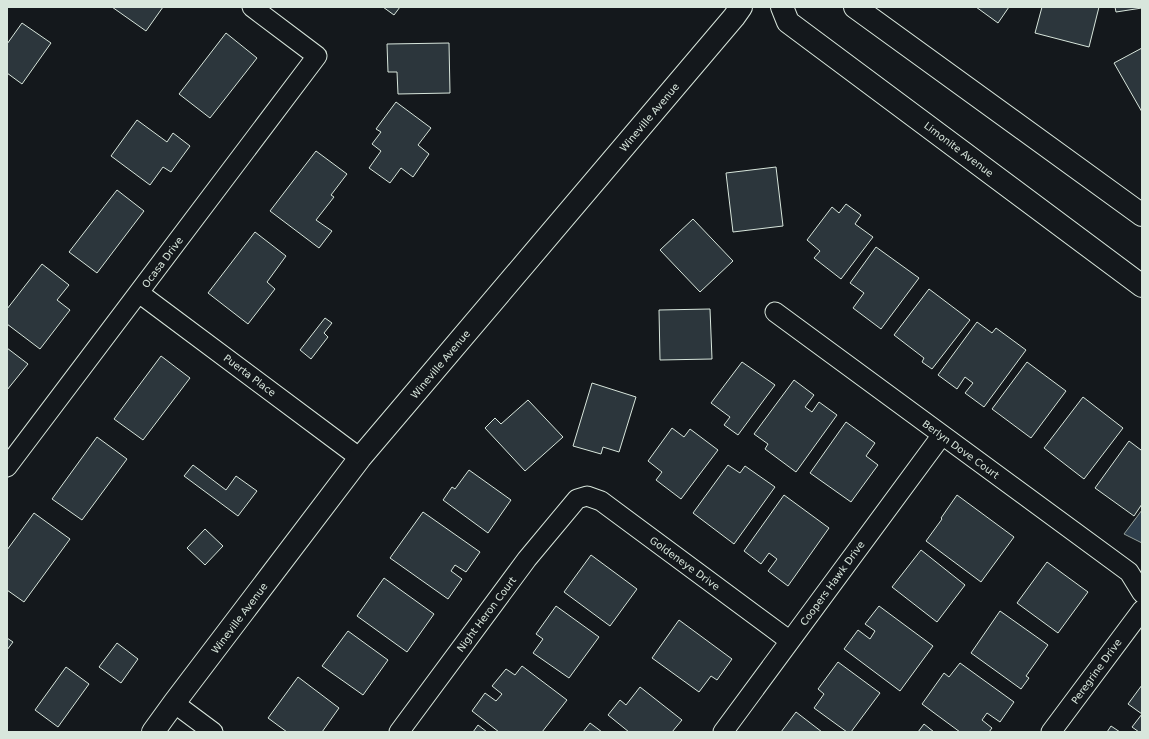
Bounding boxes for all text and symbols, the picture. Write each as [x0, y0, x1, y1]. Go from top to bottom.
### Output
street label: Wineville Avenue [618, 81, 681, 154]
street label: Limonite Avenue [922, 120, 995, 179]
street label: Ocasa Drive [140, 235, 185, 290]
street label: Wineville Avenue [409, 328, 472, 401]
street label: Puerta Place [222, 352, 278, 399]
street label: Berlyn Dove Court [920, 418, 1001, 481]
street label: Goldeneye Drive [648, 534, 722, 592]
street label: Coopers Hawk Drive [798, 539, 867, 628]
street label: Night Heron Court [455, 575, 518, 654]
street label: Wineville Avenue [209, 581, 270, 656]
street label: Peregrine Drive [1069, 637, 1124, 706]

